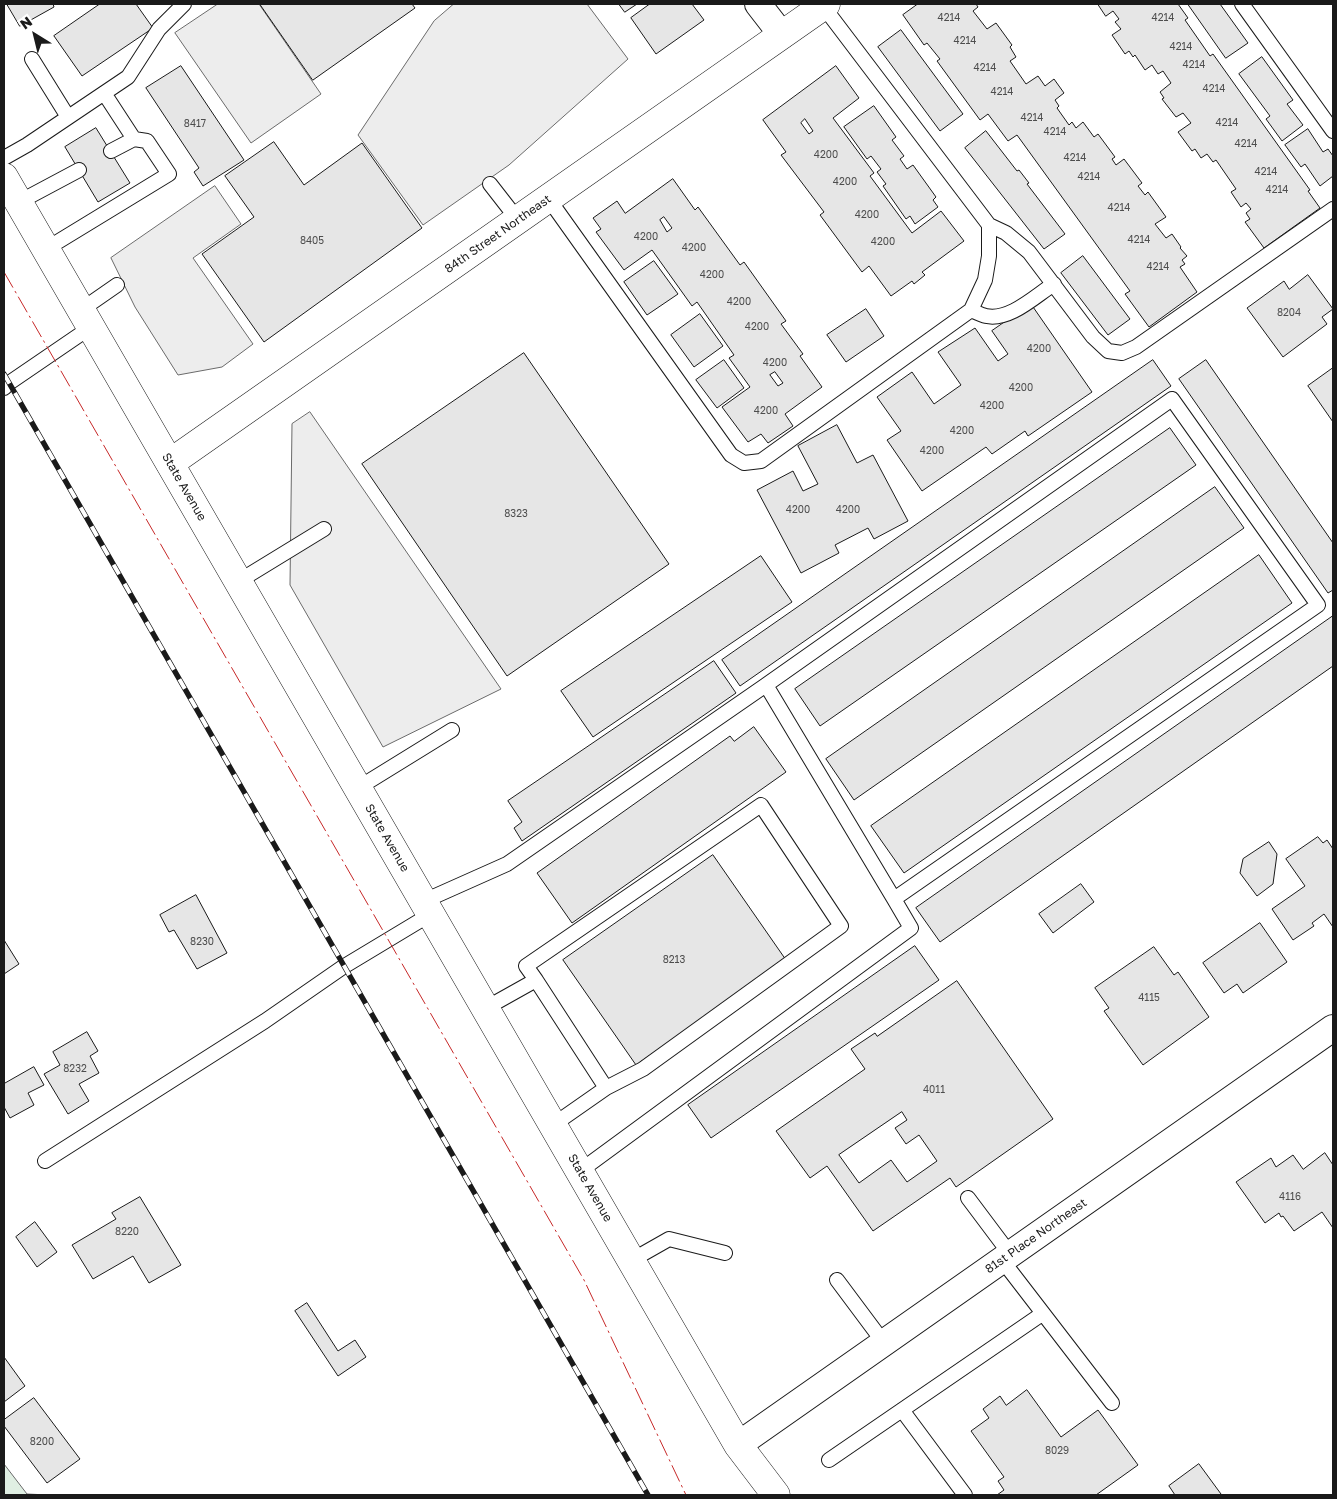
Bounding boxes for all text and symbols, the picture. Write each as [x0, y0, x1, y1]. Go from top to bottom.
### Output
north arrow [10, 10, 60, 60]
text: N [17, 12, 35, 32]
house number: 4214 [938, 12, 960, 24]
house number: 4214 [1152, 12, 1174, 24]
house number: 4214 [954, 35, 976, 47]
house number: 4214 [1170, 41, 1192, 53]
house number: 4214 [1183, 59, 1205, 71]
house number: 4214 [974, 62, 996, 74]
house number: 4214 [1203, 83, 1225, 95]
house number: 4214 [991, 86, 1013, 98]
house number: 4214 [1021, 112, 1043, 124]
house number: 4214 [1216, 117, 1238, 129]
house number: 8417 [184, 118, 206, 130]
house number: 4214 [1044, 126, 1066, 138]
house number: 4214 [1235, 138, 1257, 150]
house number: 4200 [814, 149, 838, 161]
house number: 4214 [1064, 152, 1086, 164]
house number: 4214 [1255, 166, 1277, 178]
house number: 4214 [1078, 171, 1100, 183]
house number: 4200 [833, 176, 857, 188]
house number: 4214 [1266, 184, 1288, 196]
street label: 84th Street Northeast [442, 192, 554, 276]
house number: 4214 [1108, 202, 1130, 214]
house number: 4200 [855, 209, 879, 221]
house number: 4200 [634, 231, 658, 243]
house number: 4214 [1128, 234, 1150, 246]
house number: 8405 [300, 235, 324, 247]
house number: 4200 [871, 236, 895, 248]
house number: 4200 [682, 242, 706, 254]
house number: 4214 [1147, 261, 1169, 273]
house number: 4200 [700, 269, 724, 281]
house number: 4200 [727, 296, 751, 308]
house number: 8204 [1277, 307, 1301, 319]
house number: 4200 [745, 321, 769, 333]
house number: 4200 [1027, 343, 1051, 355]
house number: 4200 [763, 357, 787, 369]
house number: 4200 [1009, 382, 1033, 394]
house number: 4200 [980, 400, 1004, 412]
house number: 4200 [754, 405, 778, 417]
house number: 4200 [950, 425, 974, 437]
house number: 4200 [920, 445, 944, 457]
street label: State Avenue [159, 450, 209, 524]
house number: 4200 [786, 504, 810, 516]
house number: 4200 [836, 504, 860, 516]
house number: 8323 [504, 508, 528, 520]
street label: State Avenue [362, 801, 412, 875]
house number: 8230 [190, 936, 214, 948]
house number: 8213 [663, 954, 685, 966]
house number: 4115 [1138, 992, 1160, 1004]
house number: 8232 [63, 1063, 87, 1075]
house number: 4011 [923, 1084, 945, 1096]
street label: State Avenue [565, 1151, 615, 1225]
house number: 4116 [1279, 1191, 1301, 1203]
street label: 81st Place Northeast [982, 1196, 1090, 1276]
house number: 8220 [115, 1226, 139, 1238]
house number: 8200 [30, 1436, 54, 1448]
house number: 8029 [1045, 1445, 1069, 1457]

